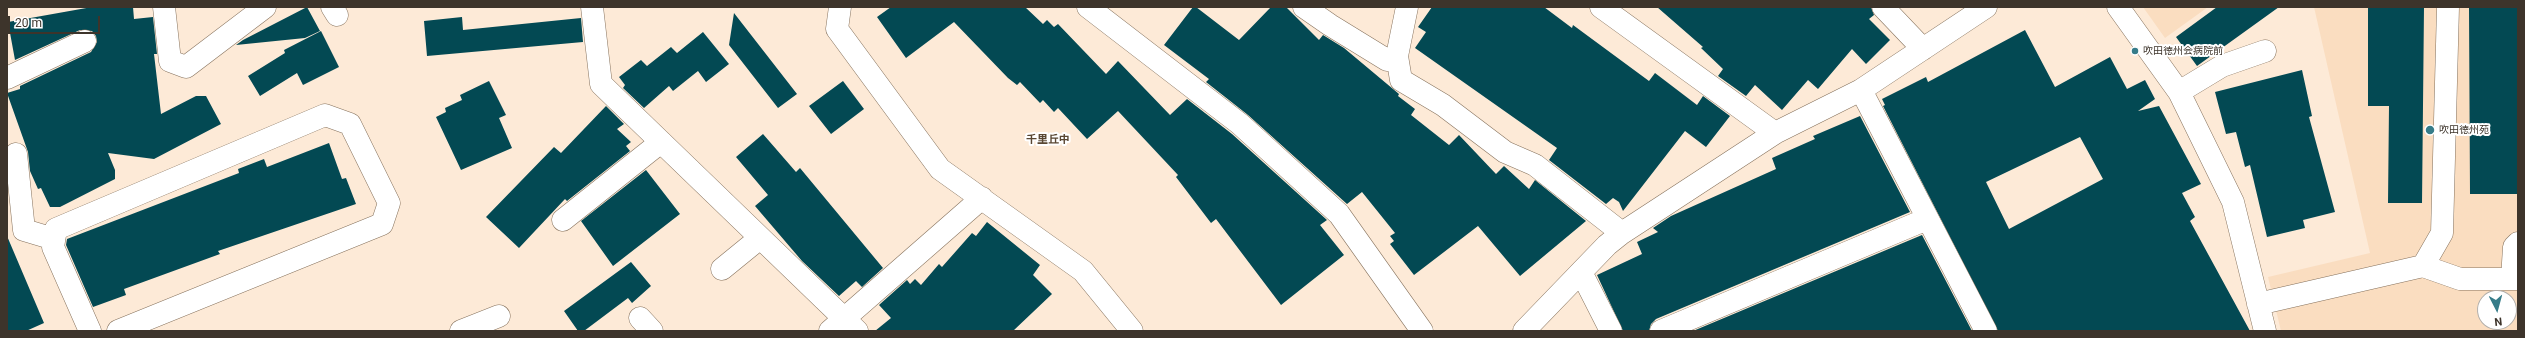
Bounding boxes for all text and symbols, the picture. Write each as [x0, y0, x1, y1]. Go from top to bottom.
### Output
scale bar [10, 8, 102, 34]
text: 20 m [15, 16, 42, 30]
place label: 吹田徳州会病院前 [2143, 45, 2223, 57]
marker: 吹田徳州会病院前 [2130, 46, 2140, 56]
marker: 吹田徳州苑 [2424, 124, 2436, 136]
place label: 吹田徳州苑 [2439, 124, 2489, 136]
district label: 千里丘中 [1026, 133, 1070, 147]
north arrow [2477, 290, 2517, 330]
text: N [2494, 315, 2503, 328]

